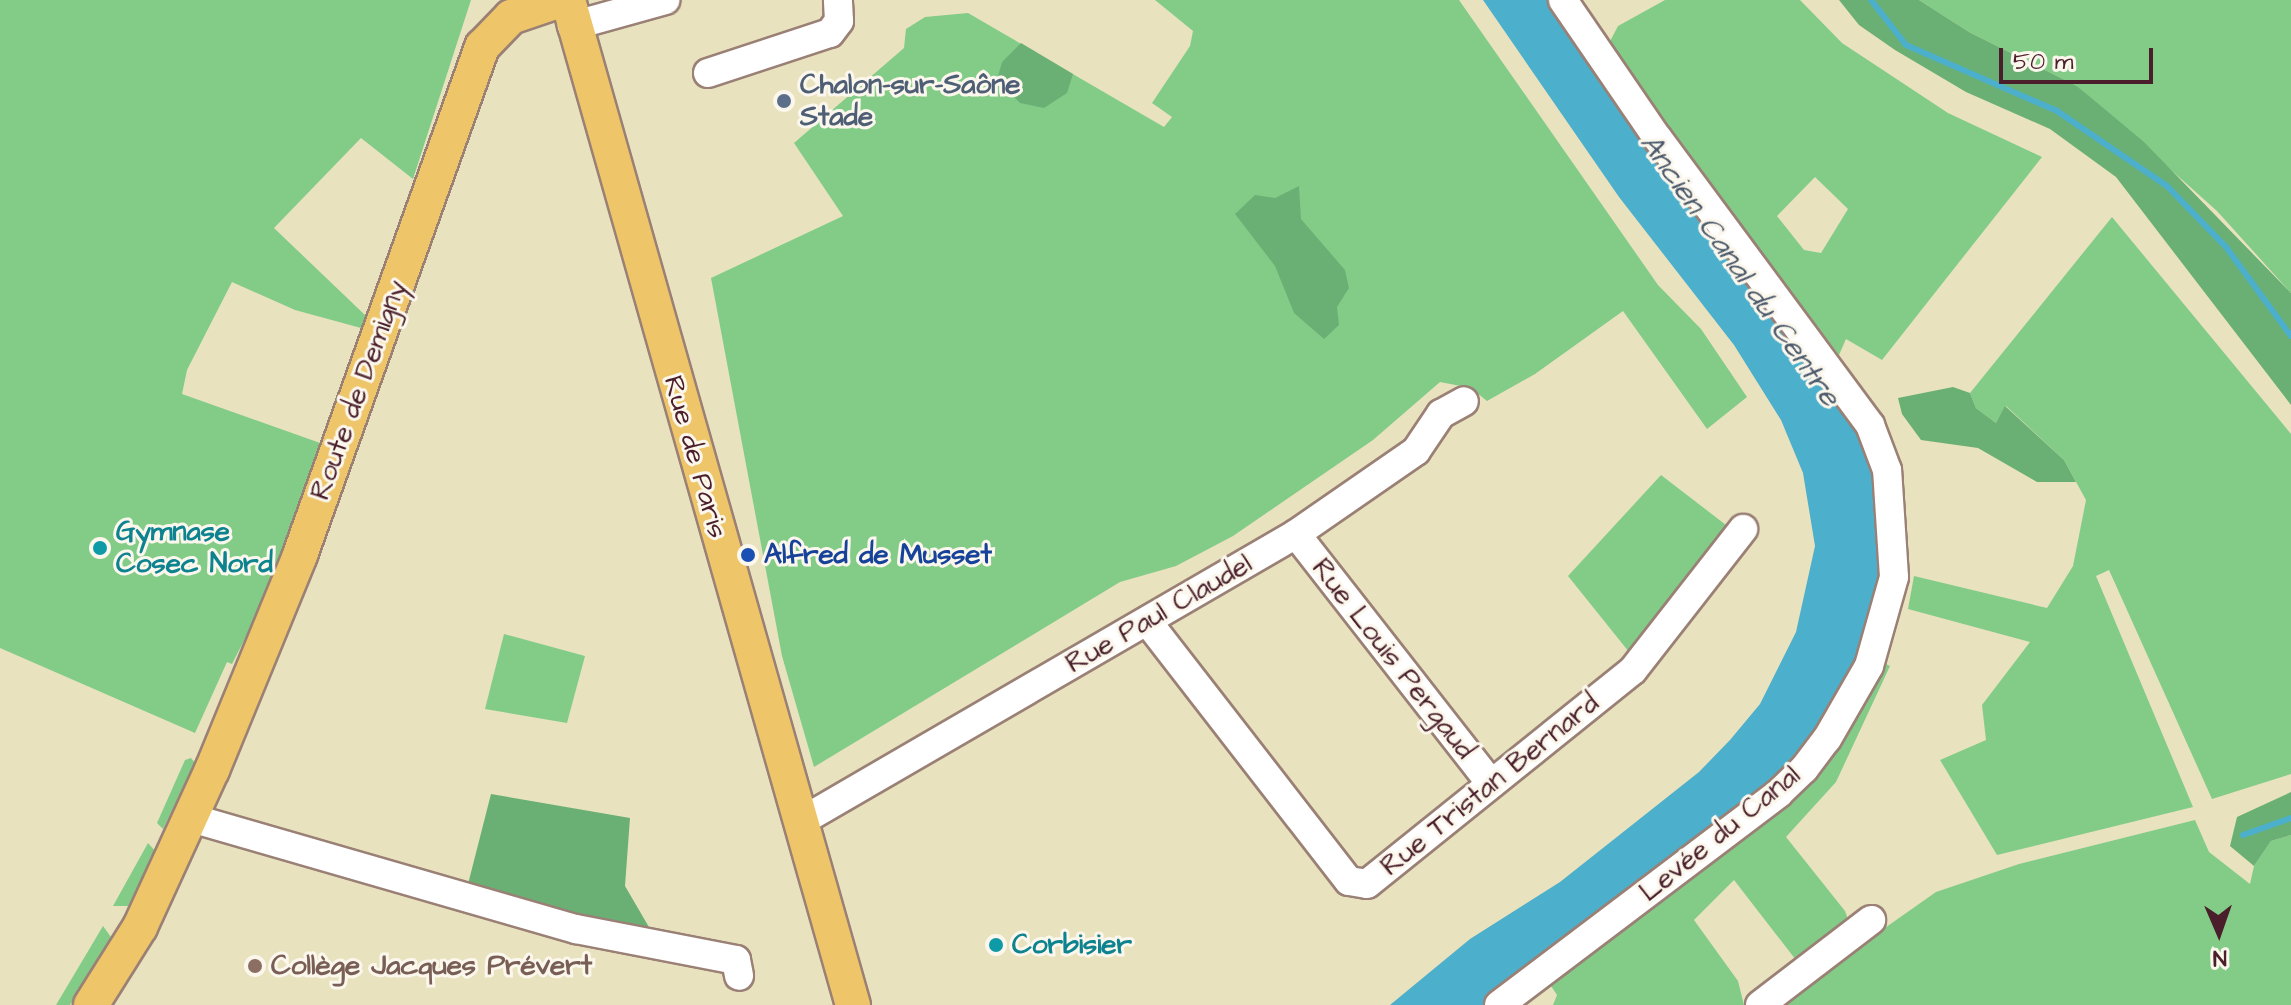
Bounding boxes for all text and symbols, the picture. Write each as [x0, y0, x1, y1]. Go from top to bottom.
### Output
scale bar [2003, 32, 2157, 82]
text: 50 m [2013, 45, 2073, 79]
place label: Chalon-sur-Saône Stade [800, 68, 1020, 134]
marker: Chalon-sur-Saône Stade [775, 92, 793, 110]
water label: Ancien Canal du Centre [1632, 127, 1848, 413]
street label: Route de Demigny [304, 276, 414, 504]
street label: Rue de Paris [656, 372, 734, 542]
place label: Gymnase Cosec Nord [116, 515, 273, 581]
place label: Alfred de Musset [764, 538, 992, 572]
marker: Gymnase Cosec Nord [91, 539, 109, 557]
marker: Alfred de Musset [739, 546, 757, 564]
street label: Rue Paul Claudel [1060, 547, 1258, 681]
street label: Rue Louis Pergaud [1304, 552, 1482, 766]
street label: Rue Tristan Bernard [1374, 687, 1606, 883]
street label: Levée du Canal [1633, 759, 1807, 909]
north arrow [2179, 893, 2259, 973]
place label: Corbisier [1012, 928, 1132, 962]
marker: Corbisier [987, 936, 1005, 954]
text: N [2212, 942, 2227, 973]
place label: Collège Jacques Prévert [271, 949, 592, 983]
marker: Collège Jacques Prévert [246, 957, 264, 975]

